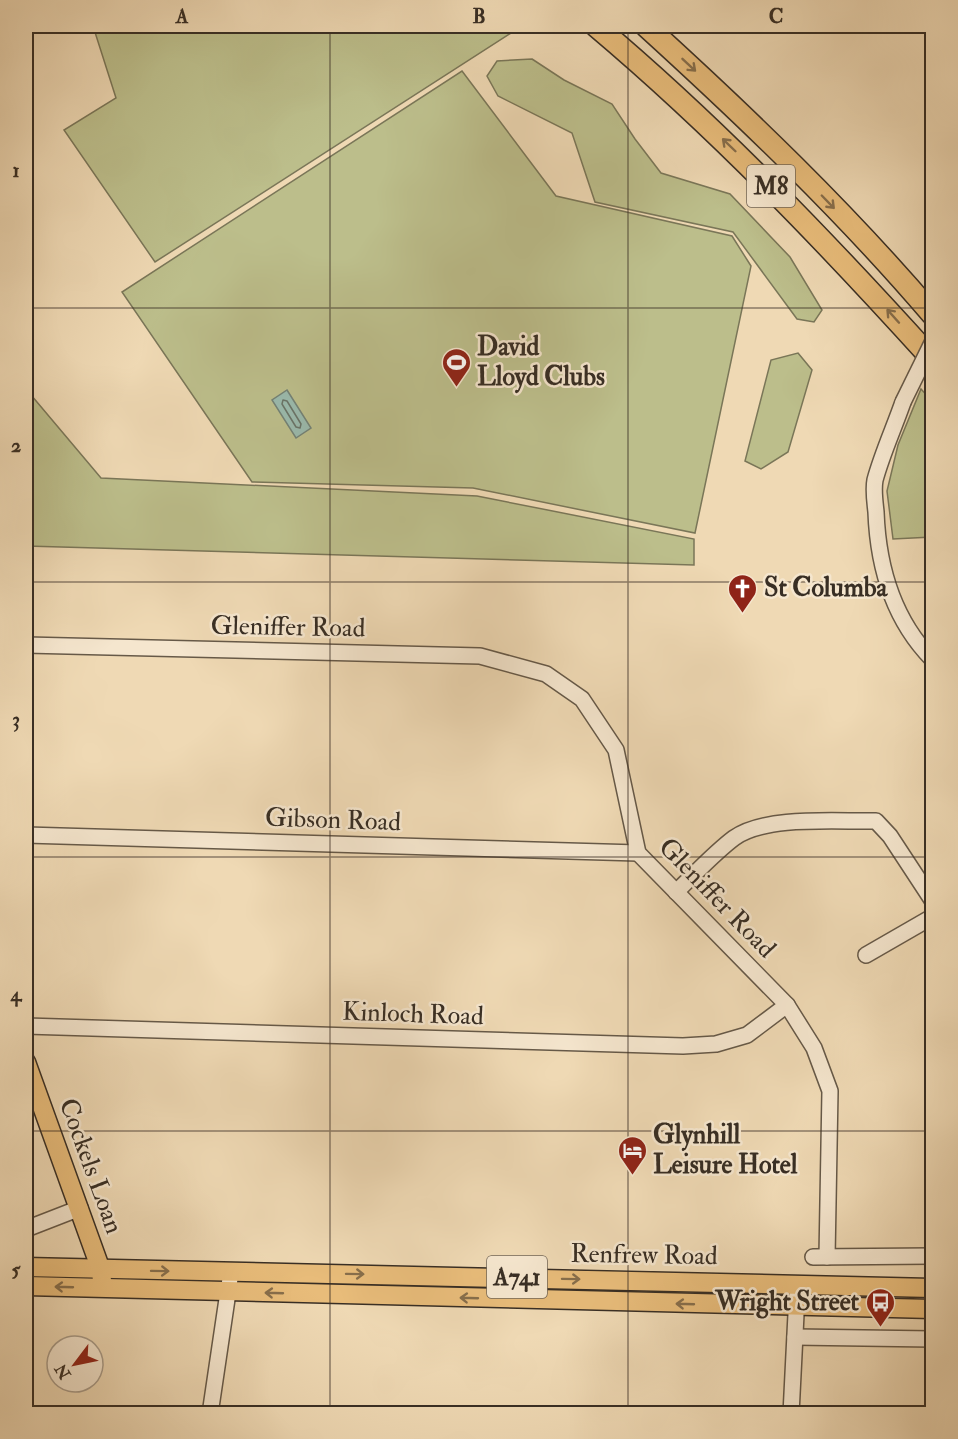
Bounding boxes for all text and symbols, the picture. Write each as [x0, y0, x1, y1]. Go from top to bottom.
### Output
text: A [175, 4, 189, 29]
text: B [472, 4, 486, 29]
text: C [769, 4, 783, 29]
one-way arrow [681, 58, 696, 72]
one-way arrow [721, 138, 736, 153]
text: 1 [12, 158, 20, 183]
road number: M8 [747, 165, 795, 207]
one-way arrow [821, 194, 835, 209]
one-way arrow [886, 309, 900, 324]
place label: David Lloyd Clubs [477, 331, 605, 394]
sports icon: David Lloyd Clubs [440, 346, 472, 388]
text: 2 [11, 433, 21, 458]
church icon: St Columba [727, 572, 759, 614]
place label: St Columba [764, 572, 889, 604]
street label: Gleniffer Road [210, 610, 366, 644]
text: 3 [12, 707, 20, 732]
street label: Gibson Road [264, 802, 402, 838]
street label: Gleniffer Road [652, 831, 782, 965]
text: 4 [10, 982, 23, 1007]
street label: Kinloch Road [342, 996, 484, 1032]
street label: Cockels Loan [52, 1094, 130, 1238]
place label: Glynhill Leisure Hotel [653, 1119, 798, 1181]
hotel icon: Glynhill Leisure Hotel [616, 1134, 648, 1176]
street label: Renfrew Road [570, 1238, 718, 1272]
road number: A741 [487, 1256, 547, 1298]
text: 5 [12, 1257, 22, 1282]
one-way arrow [149, 1265, 169, 1277]
one-way arrow [344, 1268, 364, 1280]
one-way arrow [560, 1273, 580, 1285]
one-way arrow [54, 1281, 74, 1293]
place label: Wright Street [714, 1286, 860, 1319]
bus stop icon: Wright Street [864, 1286, 896, 1328]
one-way arrow [265, 1287, 285, 1298]
one-way arrow [460, 1292, 480, 1304]
one-way arrow [676, 1298, 696, 1309]
north arrow [45, 1334, 105, 1394]
text: N [50, 1359, 76, 1384]

